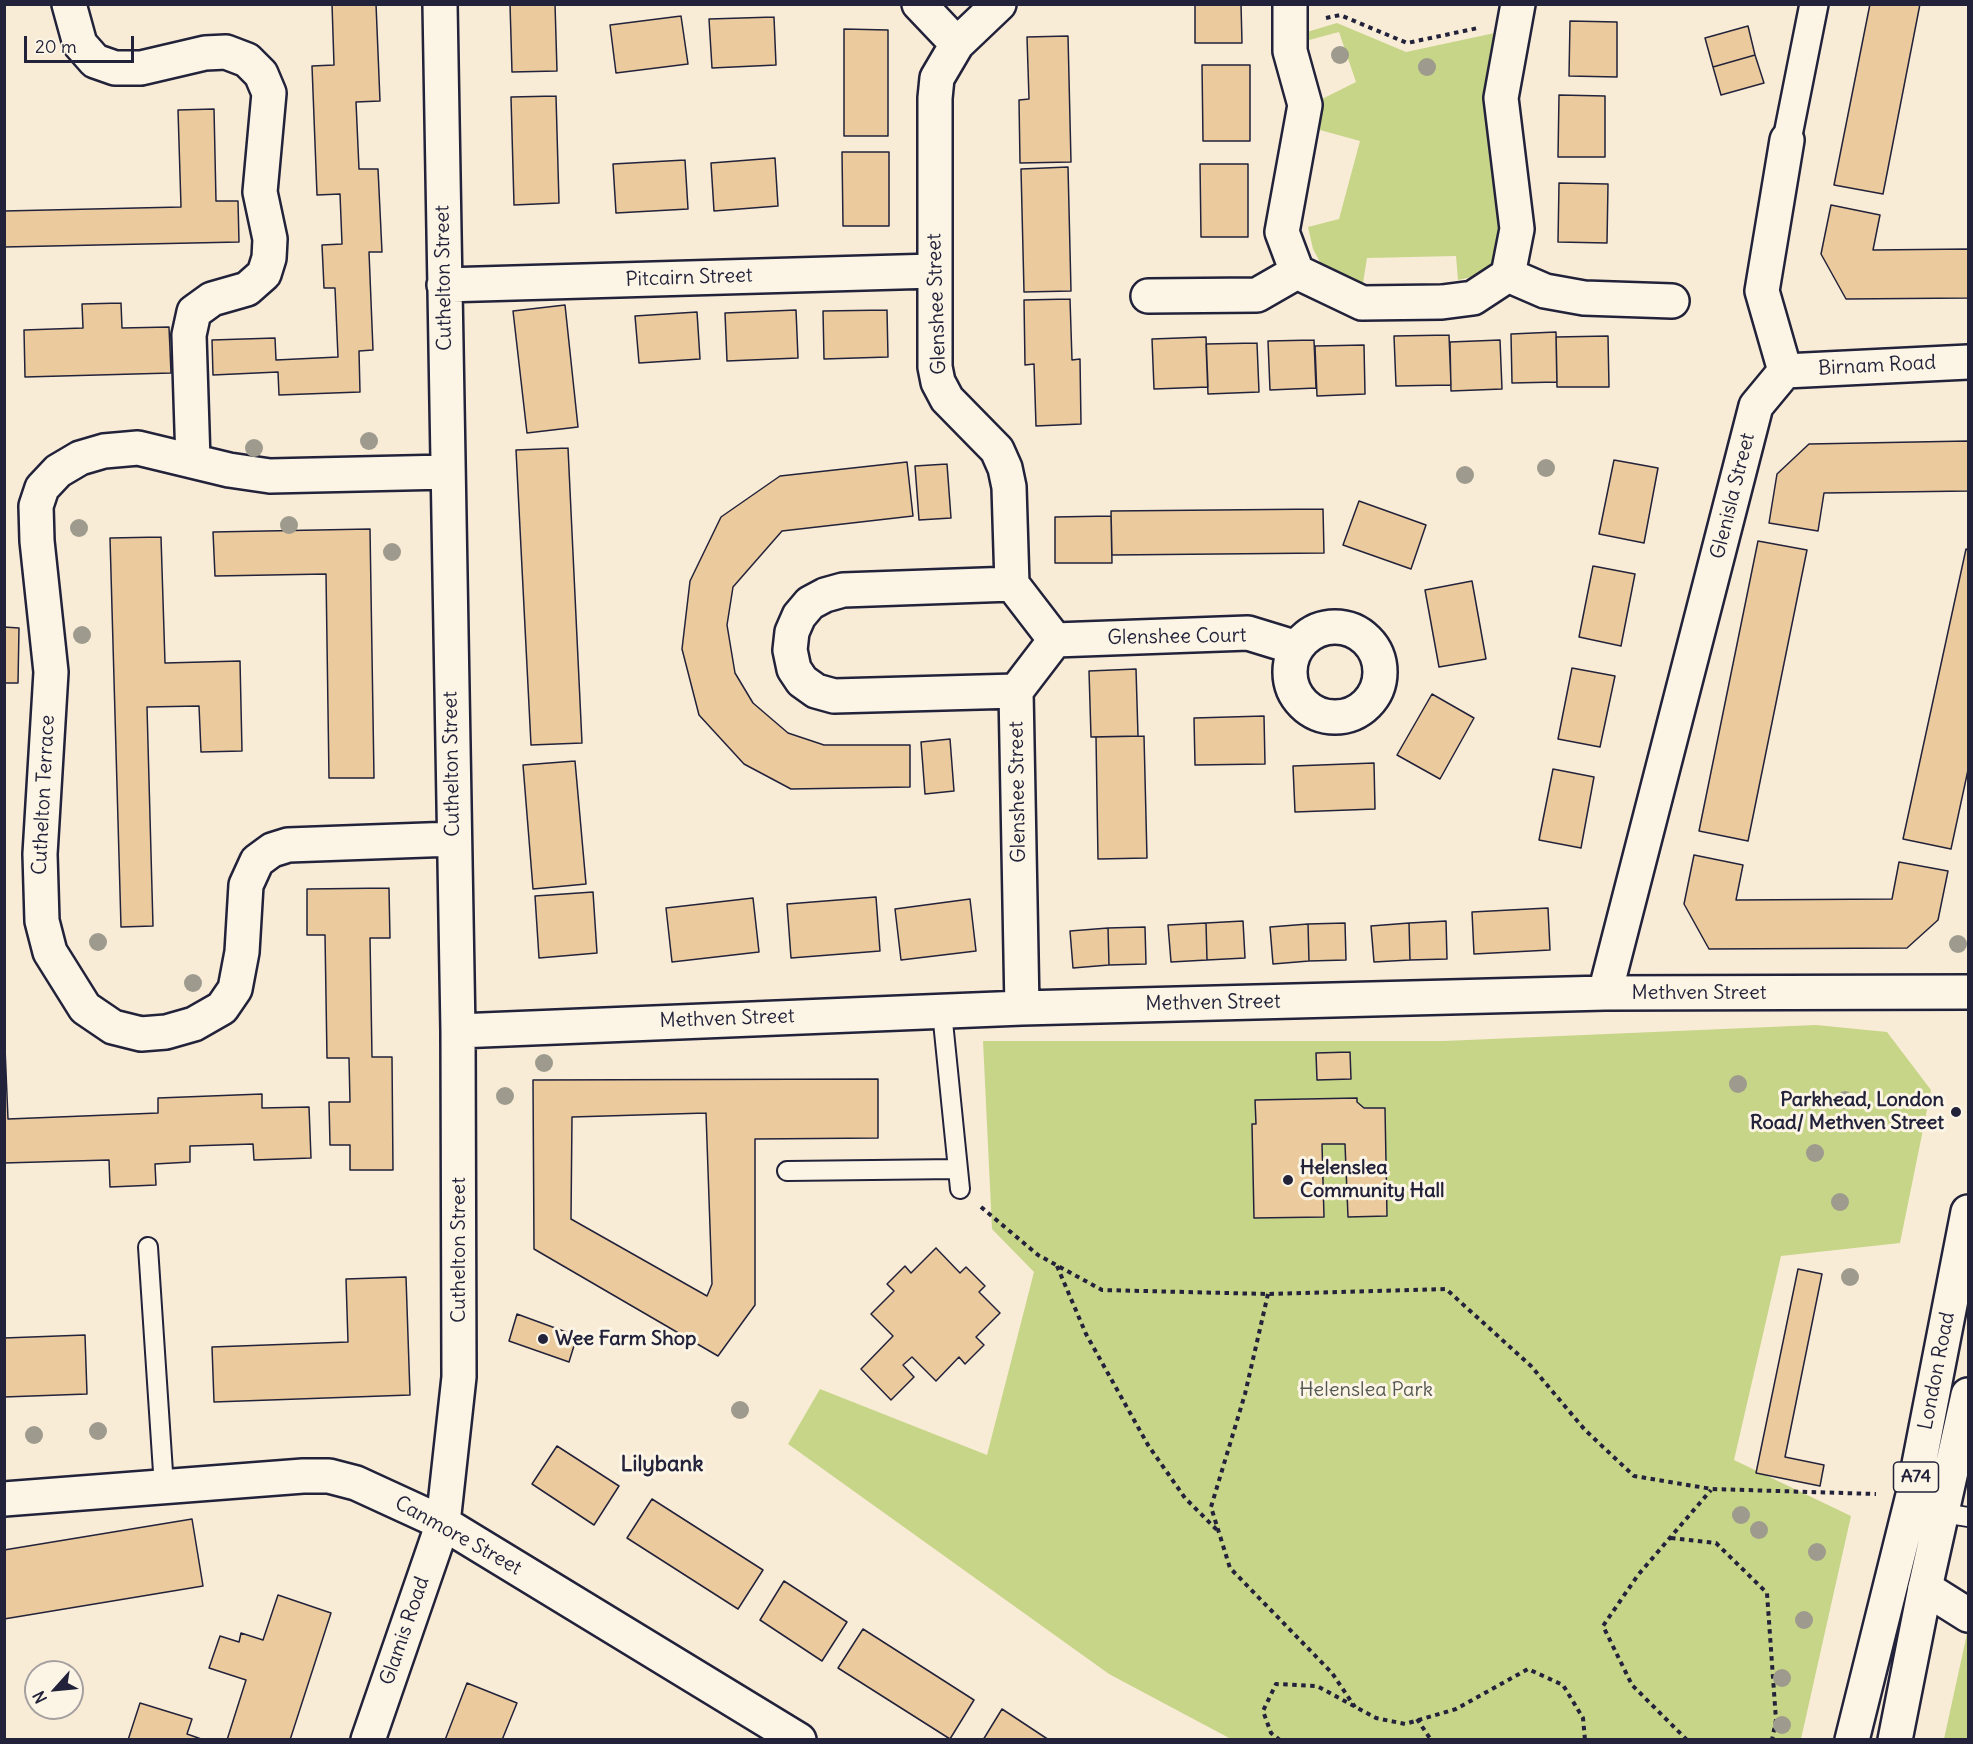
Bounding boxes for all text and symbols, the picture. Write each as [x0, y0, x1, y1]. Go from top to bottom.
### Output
scale bar [27, 24, 136, 62]
text: 20 m [35, 35, 77, 58]
street label: Cuthelton Street [431, 205, 457, 351]
street label: Glenshee Street [923, 233, 951, 375]
street label: Pitcairn Street [625, 264, 753, 292]
street label: Birnam Road [1817, 351, 1937, 381]
street label: Glenisla Street [1706, 431, 1760, 561]
street label: Glenshee Court [1107, 624, 1247, 650]
street label: Cuthelton Street [439, 691, 465, 837]
street label: Cuthelton Terrace [28, 714, 60, 876]
street label: Glenshee Street [1005, 721, 1031, 863]
street label: Methven Street [1631, 981, 1767, 1005]
street label: Methven Street [1145, 990, 1281, 1016]
street label: Methven Street [659, 1005, 795, 1033]
place label: Parkhead, London Road/ Methven Street [1750, 1088, 1944, 1135]
marker: Parkhead, London Road/ Methven Street [1949, 1105, 1963, 1119]
place label: Helenslea Community Hall [1300, 1156, 1445, 1203]
marker: Helenslea Community Hall [1281, 1173, 1295, 1187]
street label: Cuthelton Street [447, 1177, 471, 1323]
street label: London Road [1914, 1310, 1960, 1432]
place label: Wee Farm Shop [555, 1327, 696, 1351]
marker: Wee Farm Shop [536, 1332, 550, 1346]
park label: Helenslea Park [1299, 1378, 1433, 1402]
district label: Lilybank [621, 1452, 703, 1478]
road number: A74 [1894, 1462, 1938, 1492]
street label: Canmore Street [390, 1491, 526, 1581]
street label: Glamis Road [375, 1574, 435, 1688]
north arrow [24, 1660, 84, 1720]
text: N [28, 1688, 51, 1707]

